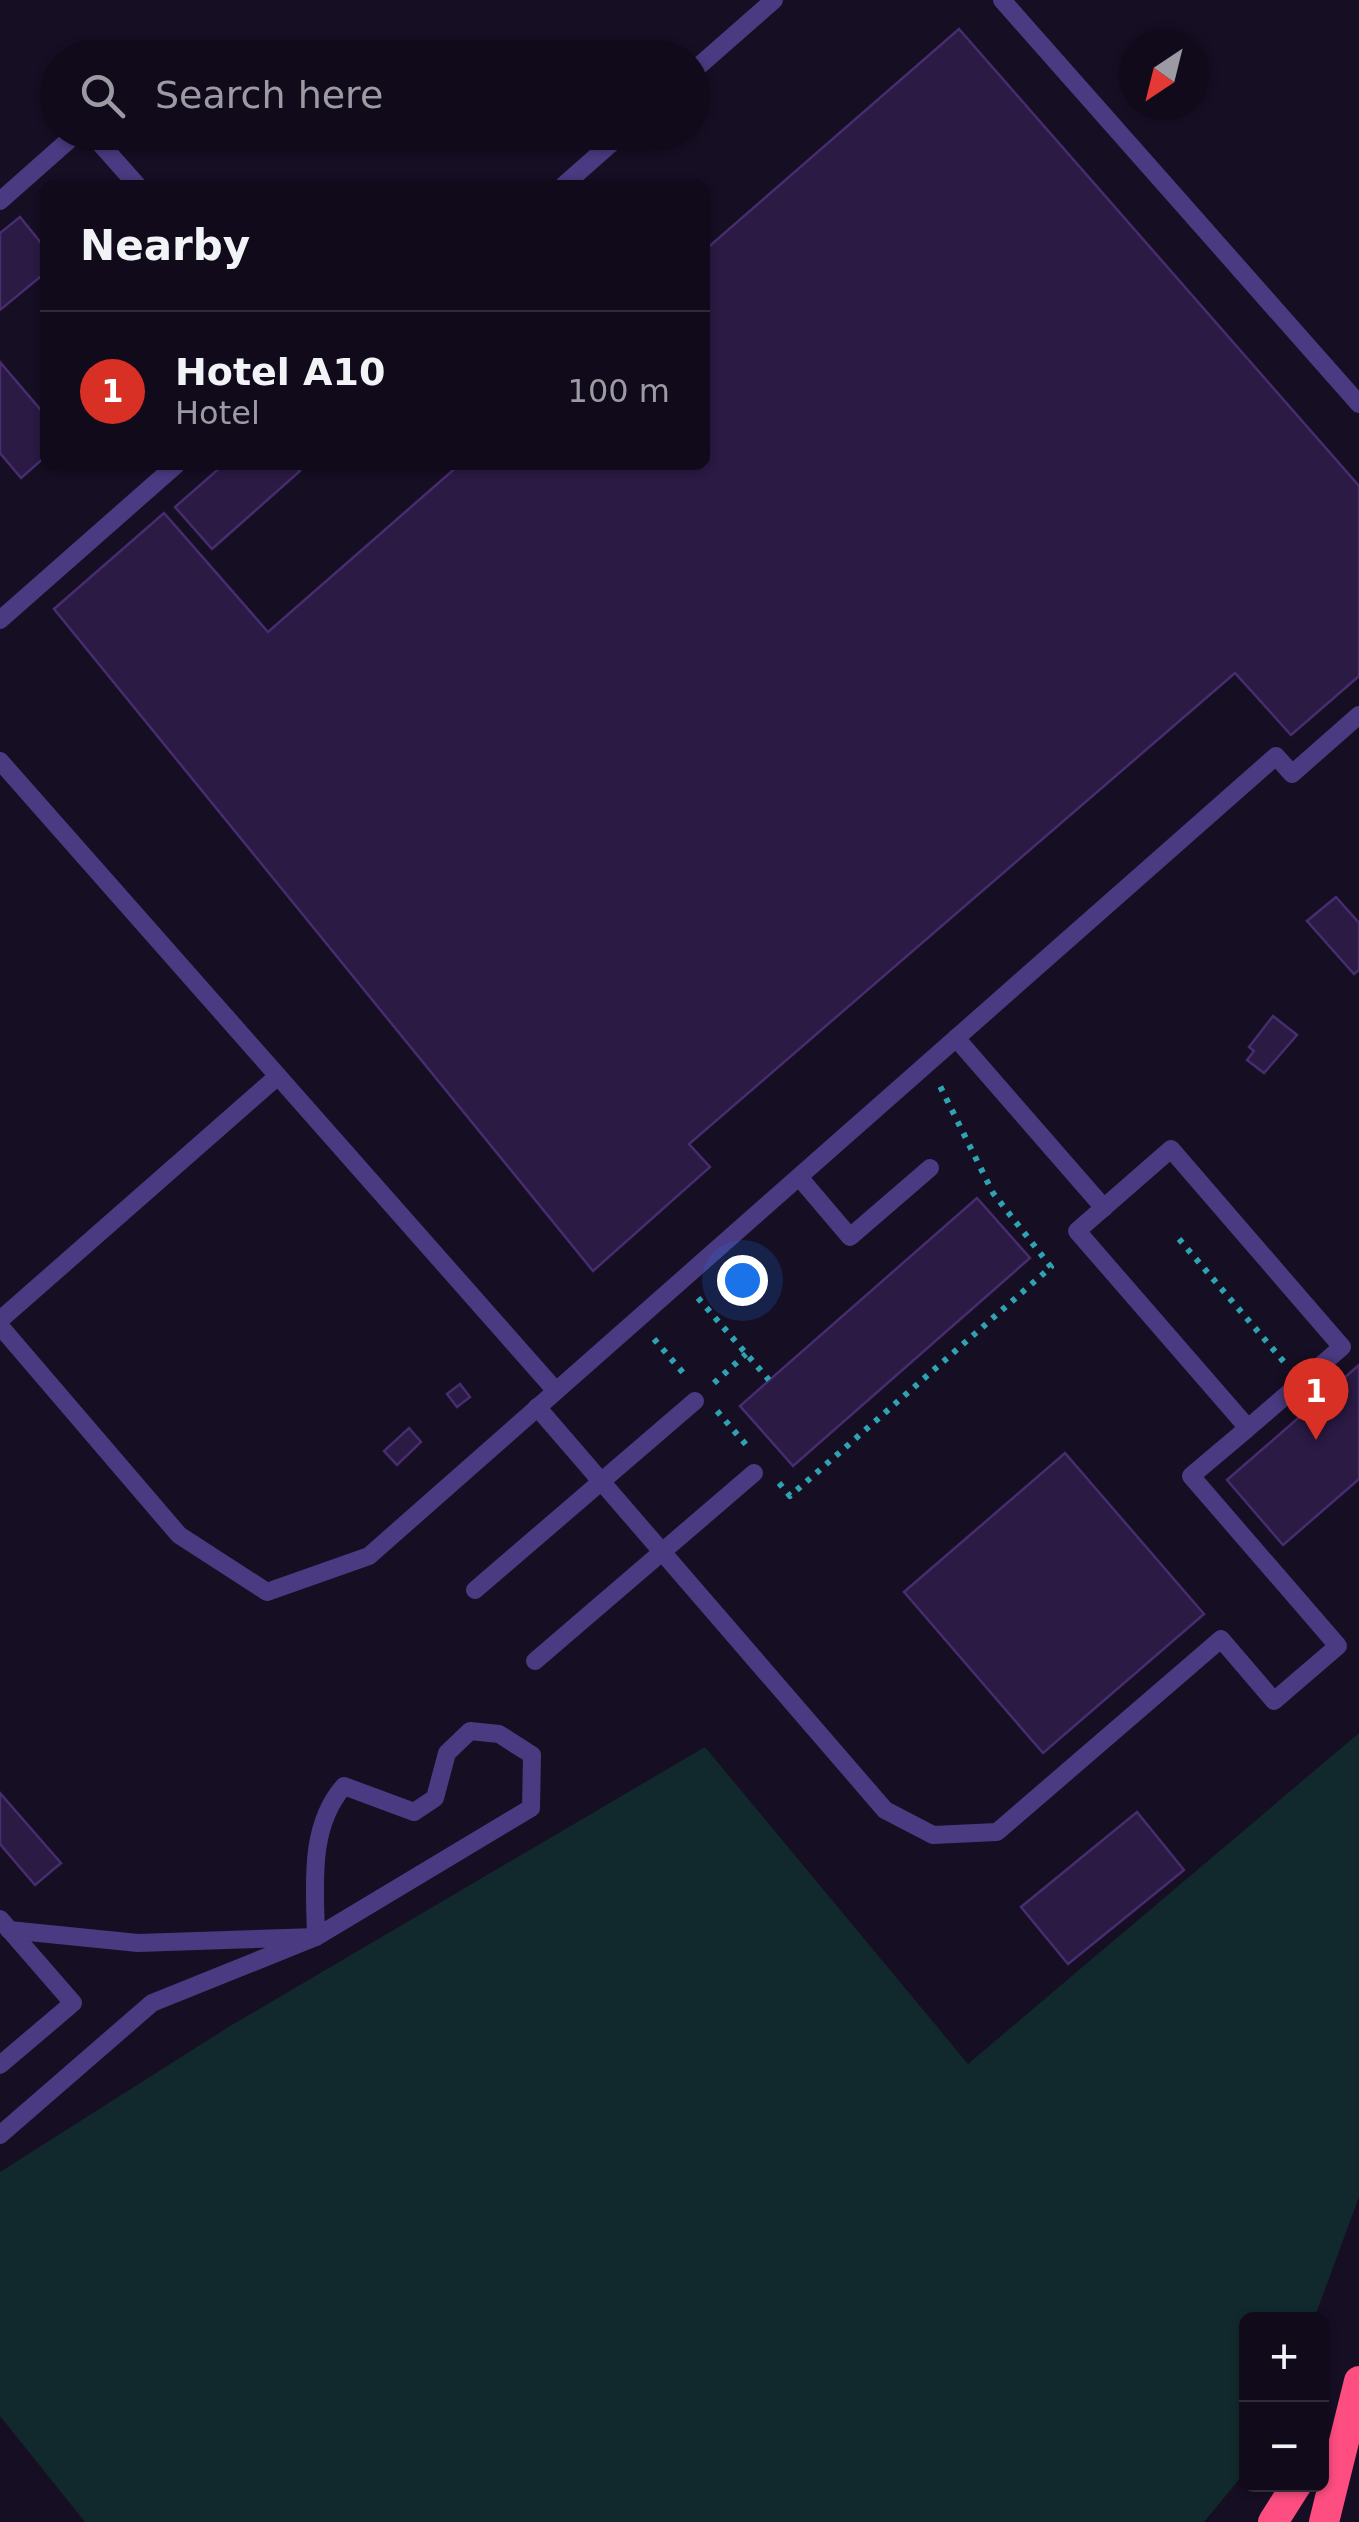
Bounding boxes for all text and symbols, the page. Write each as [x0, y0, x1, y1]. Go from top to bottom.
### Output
north arrow [1119, 30, 1209, 120]
search box [40, 40, 710, 150]
icon: search [75, 68, 130, 123]
text: Search here [155, 73, 383, 117]
text: Nearby [80, 221, 250, 270]
text: Hotel A10 [175, 350, 385, 394]
text: 1 [101, 372, 124, 410]
text: 100 m [568, 372, 670, 410]
text: Hotel [175, 394, 260, 432]
your location [717, 1255, 768, 1306]
pin: 1 [1284, 1358, 1348, 1440]
map controls [1239, 2312, 1329, 2492]
button: + [1239, 2312, 1329, 2402]
button: − [1239, 2402, 1329, 2492]

